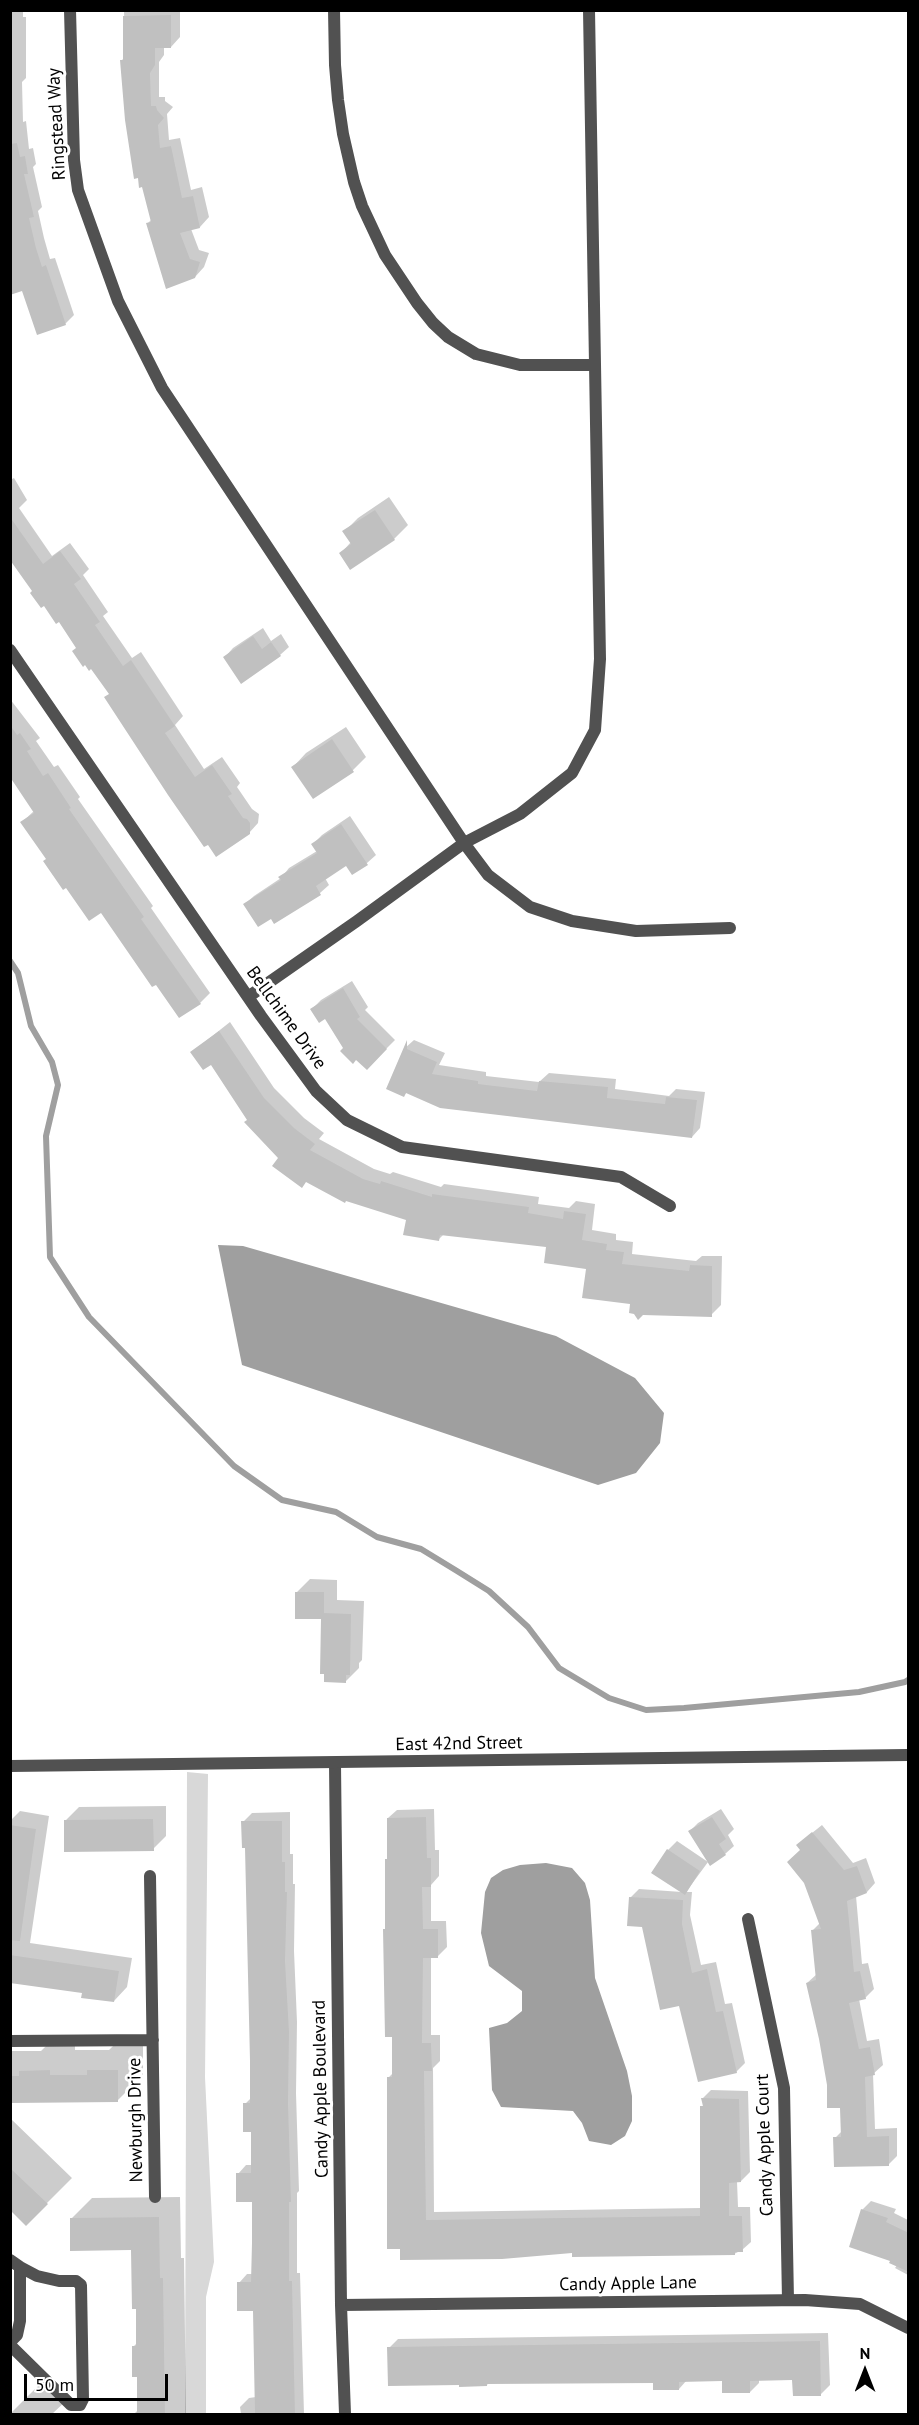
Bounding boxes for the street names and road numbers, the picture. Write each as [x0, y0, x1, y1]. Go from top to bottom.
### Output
street label: Ringstead Way [43, 67, 71, 181]
street label: Bellchime Drive [241, 962, 331, 1074]
street label: East 42nd Street [395, 1732, 523, 1756]
street label: Candy Apple Boulevard [309, 2000, 333, 2178]
street label: Newburgh Drive [124, 2058, 148, 2182]
street label: Candy Apple Court [752, 2073, 778, 2217]
street label: Candy Apple Lane [559, 2272, 697, 2296]

